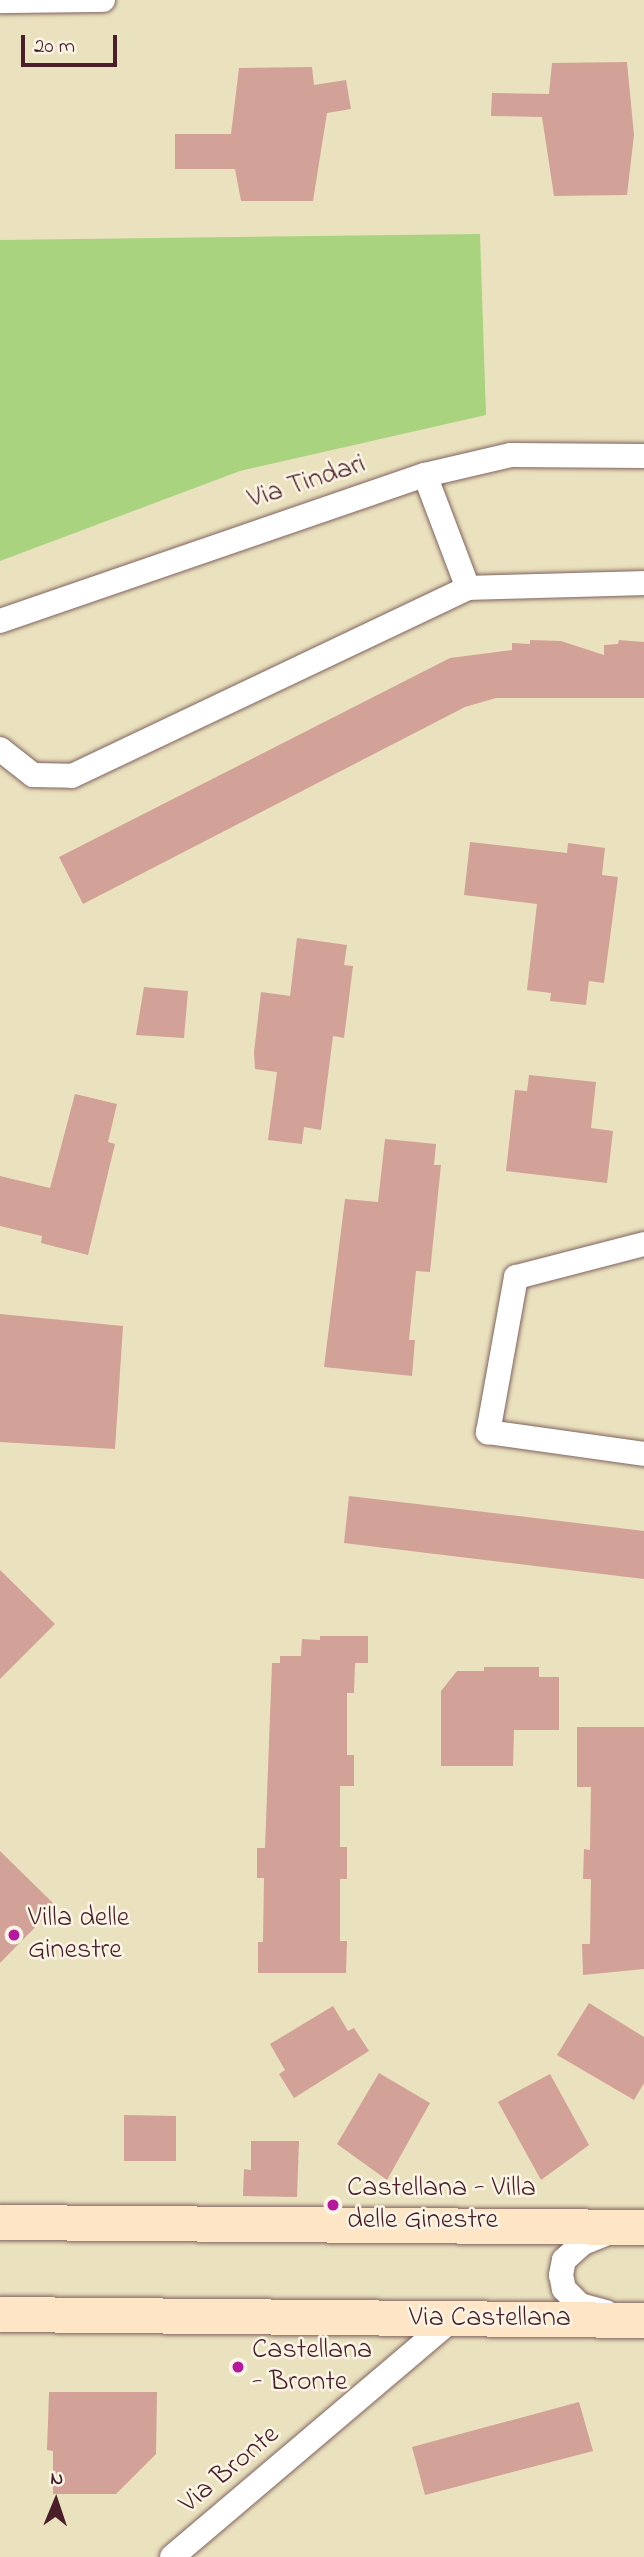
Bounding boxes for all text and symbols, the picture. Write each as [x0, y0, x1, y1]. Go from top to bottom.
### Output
scale bar [24, 21, 121, 65]
text: 20 m [34, 32, 75, 62]
street label: Via Tindari [244, 448, 370, 518]
place label: Villa delle Ginestre [28, 1902, 129, 1968]
marker: Villa delle Ginestre [6, 1927, 22, 1943]
place label: Castellana - Villa delle Ginestre [347, 2172, 536, 2238]
marker: Castellana - Villa delle Ginestre [325, 2197, 341, 2213]
street label: Via Castellana [409, 2302, 571, 2336]
place label: Castellana - Bronte [252, 2334, 372, 2400]
marker: Castellana - Bronte [230, 2359, 246, 2375]
street label: Via Bronte [173, 2419, 287, 2521]
north arrow [21, 2466, 91, 2536]
text: N [50, 2466, 64, 2493]

